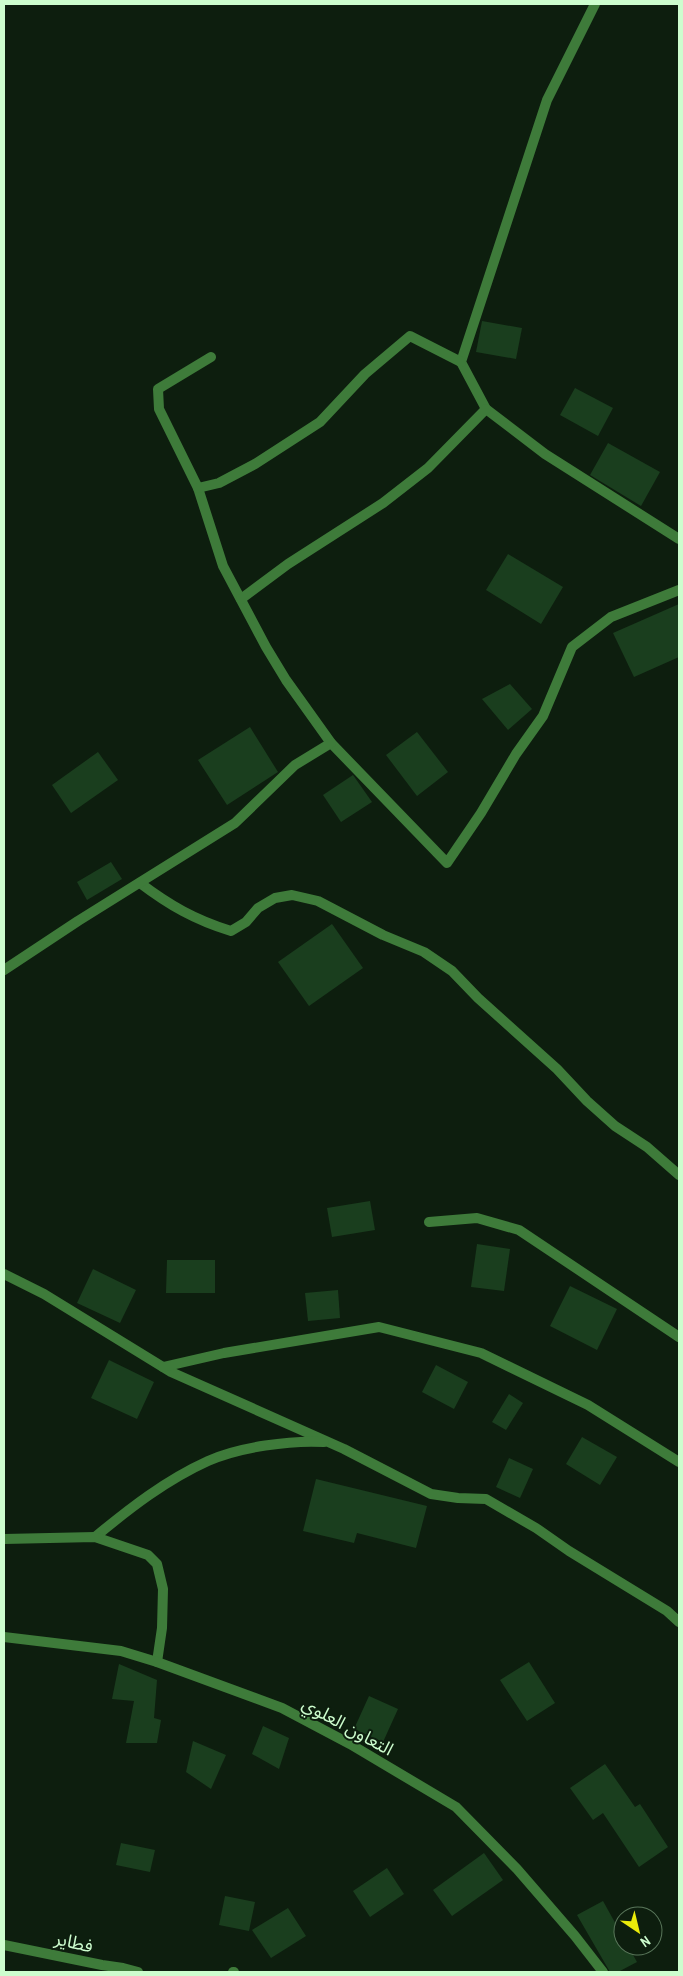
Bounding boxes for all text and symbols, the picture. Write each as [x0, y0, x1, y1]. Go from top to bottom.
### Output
street label: التعاون العلوي [297, 1691, 398, 1762]
north arrow [613, 1906, 663, 1956]
street label: فطاير [51, 1925, 96, 1959]
text: N [637, 1932, 654, 1951]

